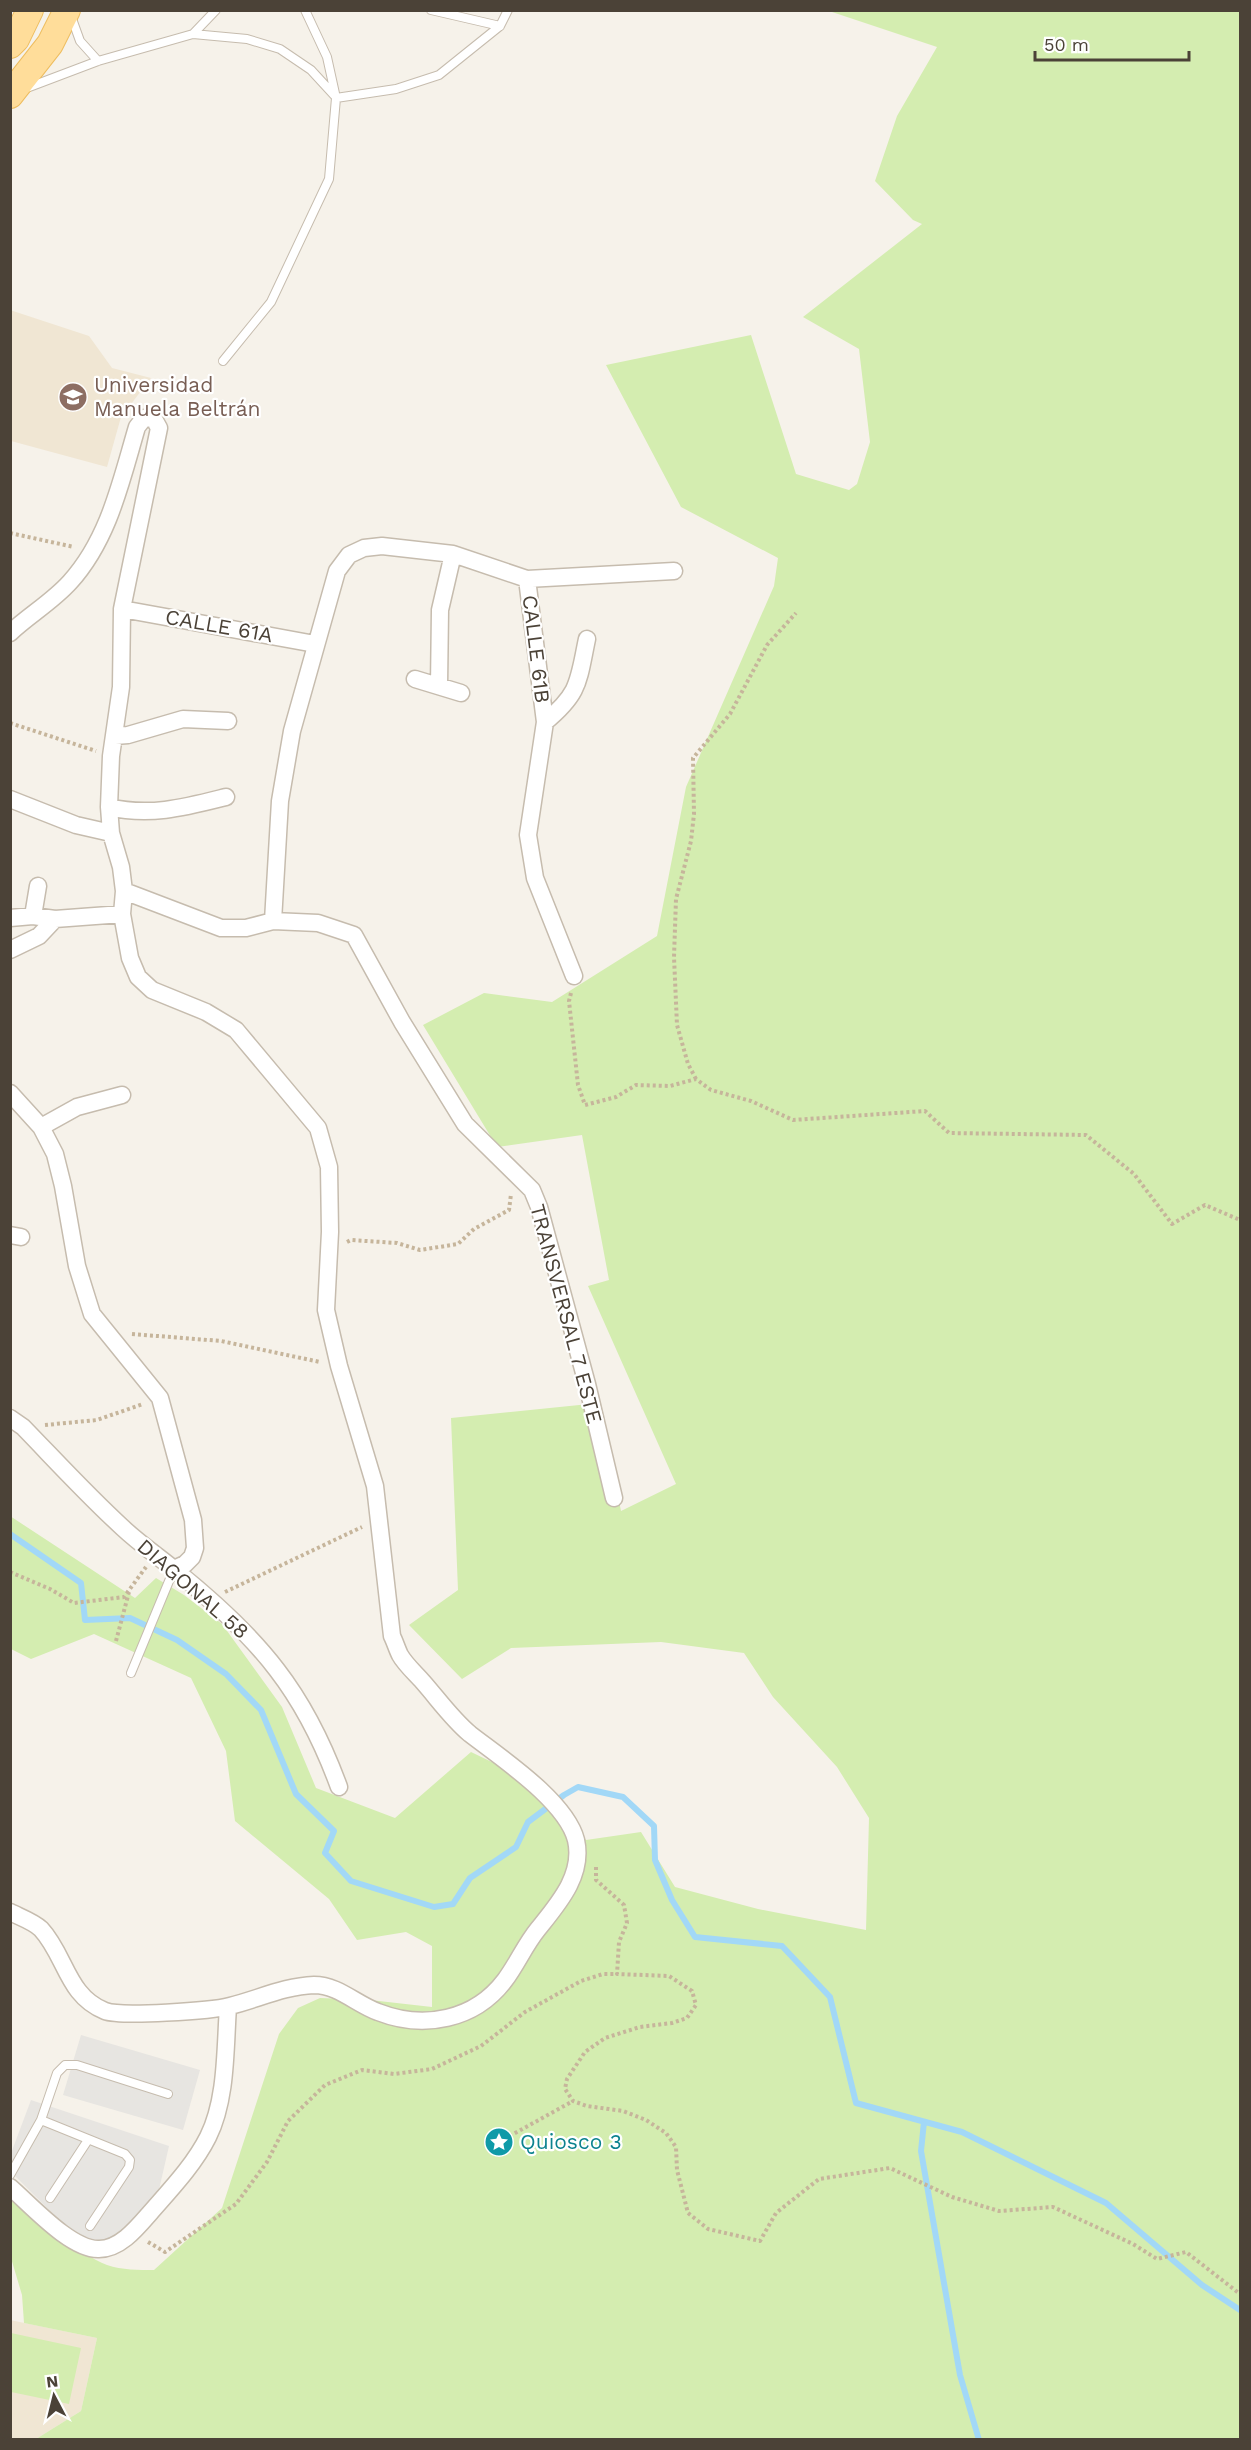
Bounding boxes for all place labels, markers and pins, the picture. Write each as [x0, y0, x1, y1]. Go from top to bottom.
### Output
place label: Universidad Manuela Beltrán [94, 372, 261, 421]
school or university icon: Universidad Manuela Beltrán [57, 381, 89, 413]
place icon: Quiosco 3 [483, 2126, 515, 2158]
place label: Quiosco 3 [520, 2129, 622, 2154]

